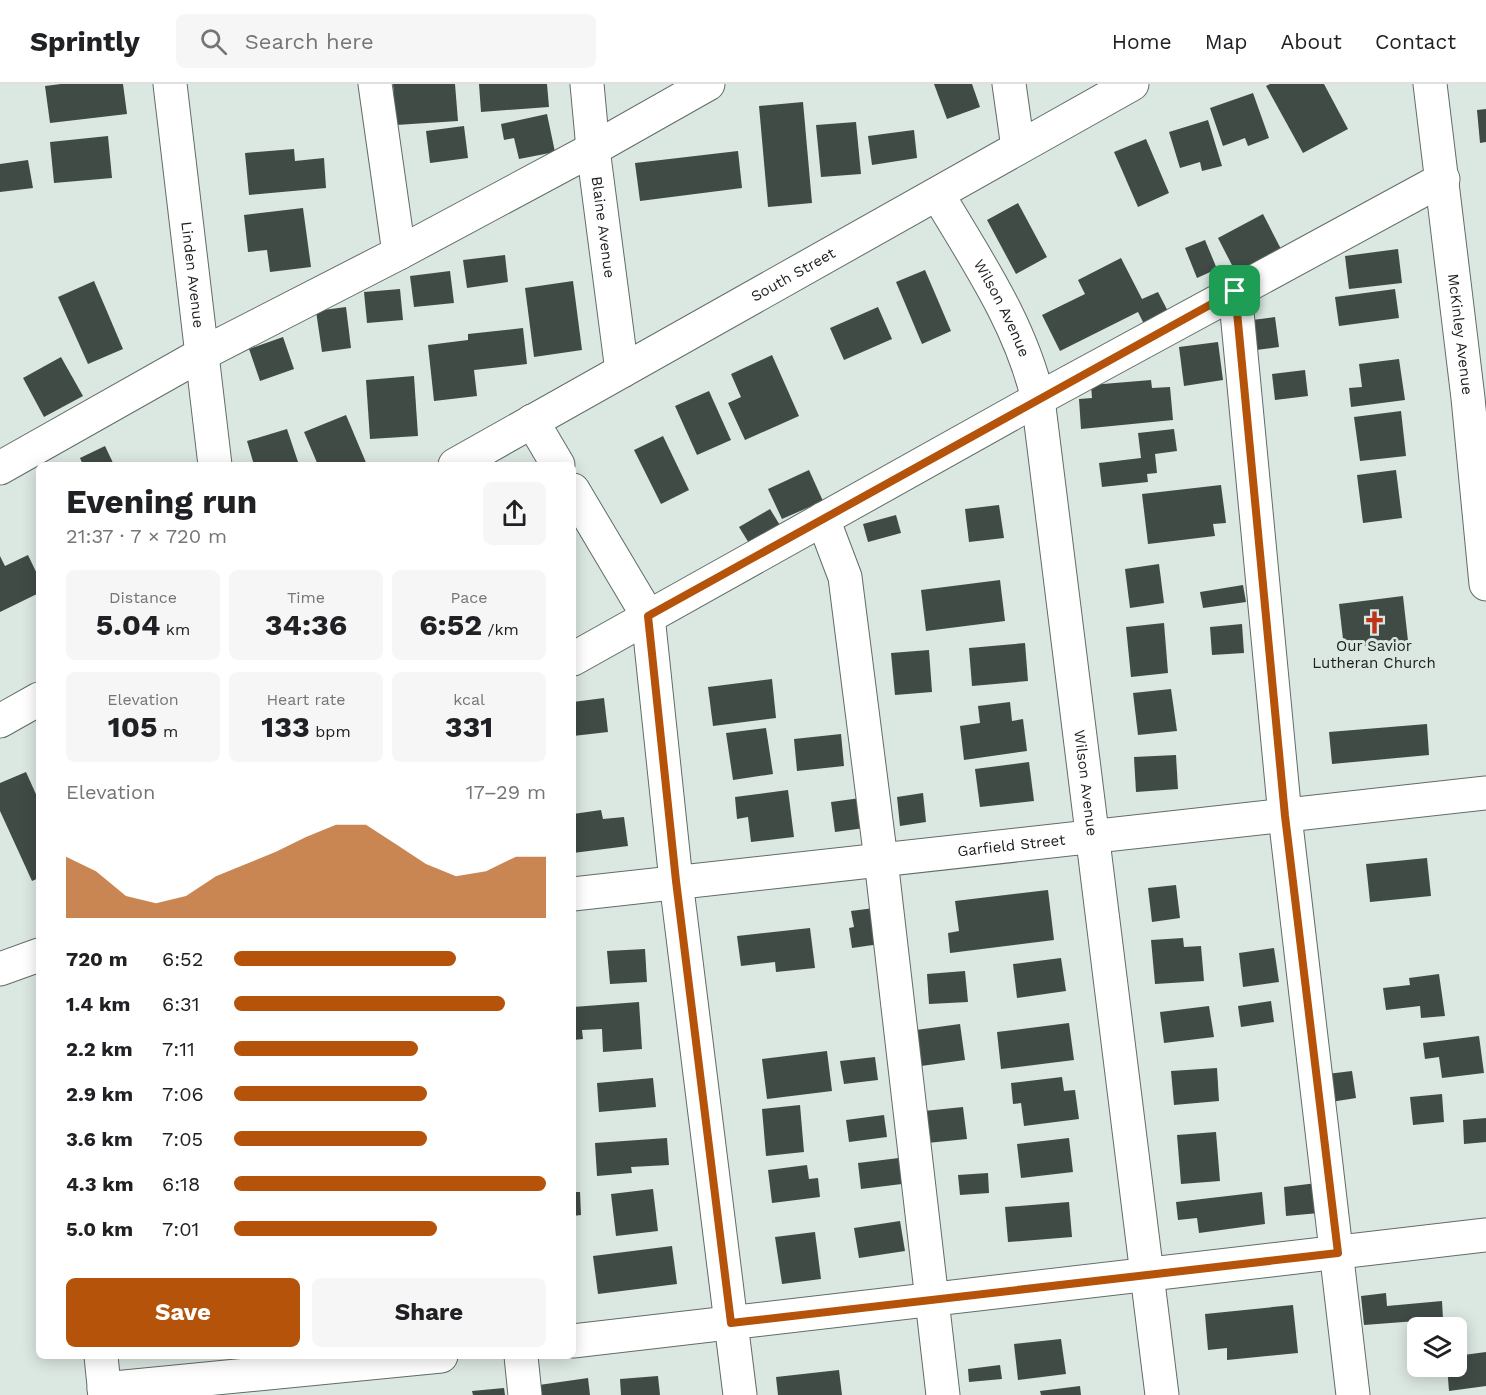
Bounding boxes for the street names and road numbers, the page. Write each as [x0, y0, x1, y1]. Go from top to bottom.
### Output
street label: Blaine Avenue [588, 175, 619, 279]
street label: Linden Avenue [177, 220, 208, 329]
street label: South Street [748, 244, 839, 306]
street label: Wilson Avenue [970, 256, 1033, 359]
street label: McKinley Avenue [1444, 272, 1477, 396]
street label: Wilson Avenue [1070, 729, 1101, 837]
street label: Garfield Street [956, 831, 1067, 860]

